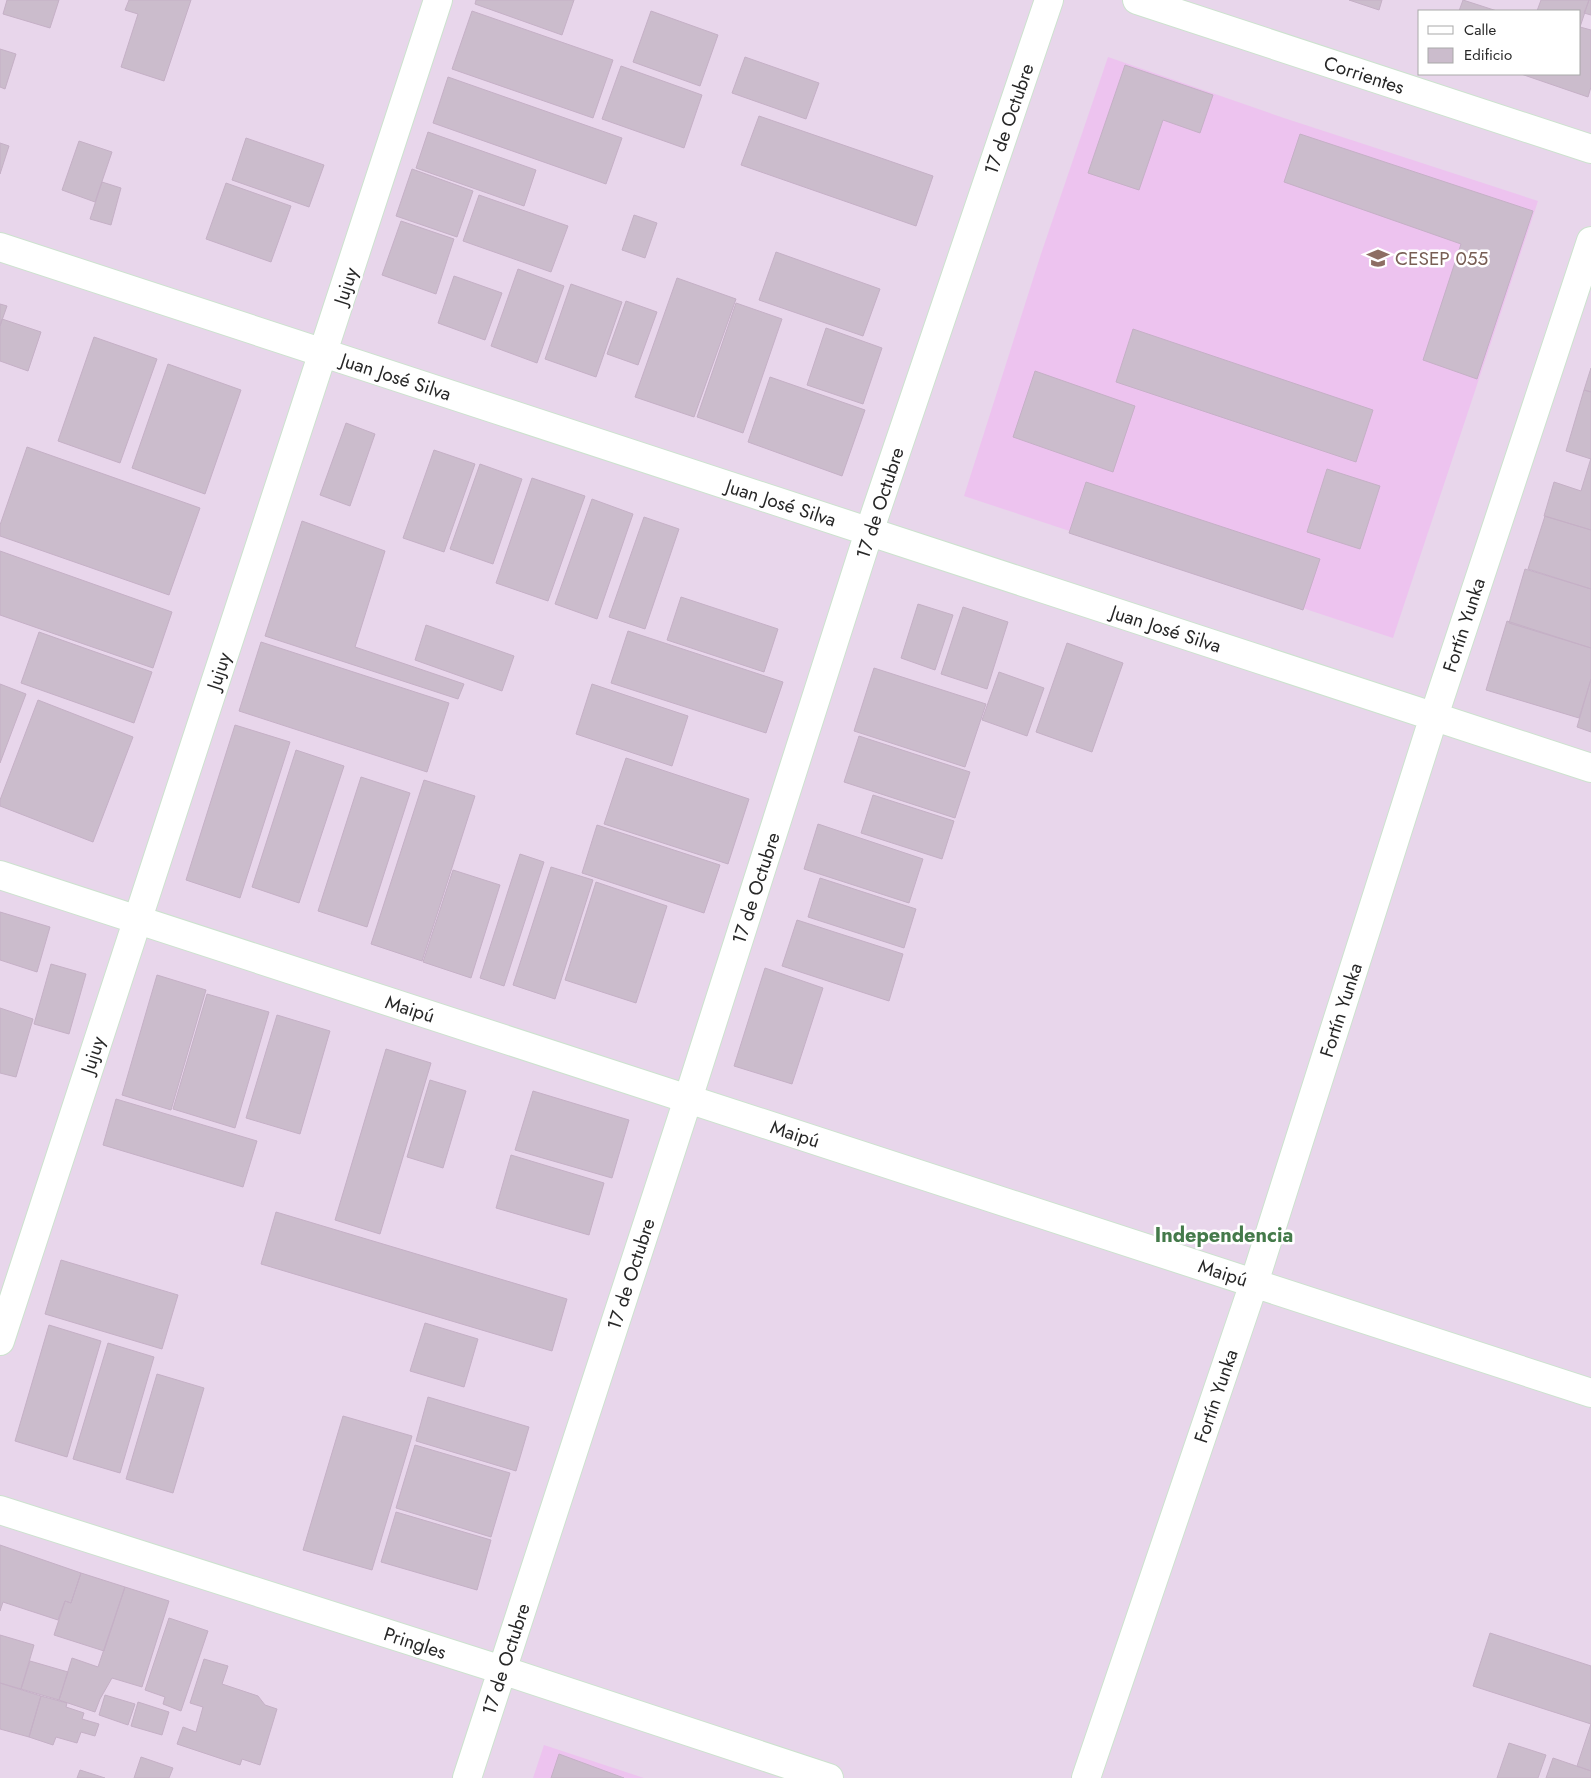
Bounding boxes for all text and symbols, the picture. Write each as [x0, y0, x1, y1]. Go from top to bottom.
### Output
legend [1418, 10, 1581, 75]
text: Calle [1464, 19, 1496, 41]
text: Edificio [1464, 44, 1512, 66]
street label: Corrientes [1320, 49, 1408, 101]
street label: 17 de Octubre [977, 60, 1041, 178]
school or university icon: CESEP 055 [1365, 245, 1391, 271]
place label: CESEP 055 [1395, 245, 1488, 272]
street label: Jujuy [326, 263, 365, 311]
street label: Juan José Silva [334, 346, 455, 408]
street label: 17 de Octubre [849, 443, 911, 562]
street label: Juan José Silva [719, 472, 840, 534]
street label: Fortín Yunka [1436, 574, 1492, 676]
street label: Juan José Silva [1104, 598, 1225, 660]
street label: Jujuy [199, 648, 238, 696]
street label: 17 de Octubre [725, 828, 787, 947]
street label: Fortín Yunka [1313, 959, 1369, 1061]
street label: Maipú [382, 988, 438, 1030]
street label: Jujuy [73, 1032, 112, 1080]
street label: Maipú [767, 1113, 823, 1155]
street label: 17 de Octubre [600, 1214, 662, 1333]
district label: Independencia [1155, 1221, 1293, 1250]
street label: Maipú [1195, 1252, 1251, 1294]
street label: Fortín Yunka [1187, 1345, 1245, 1447]
street label: 17 de Octubre [475, 1599, 537, 1718]
street label: Pringles [380, 1620, 450, 1666]

